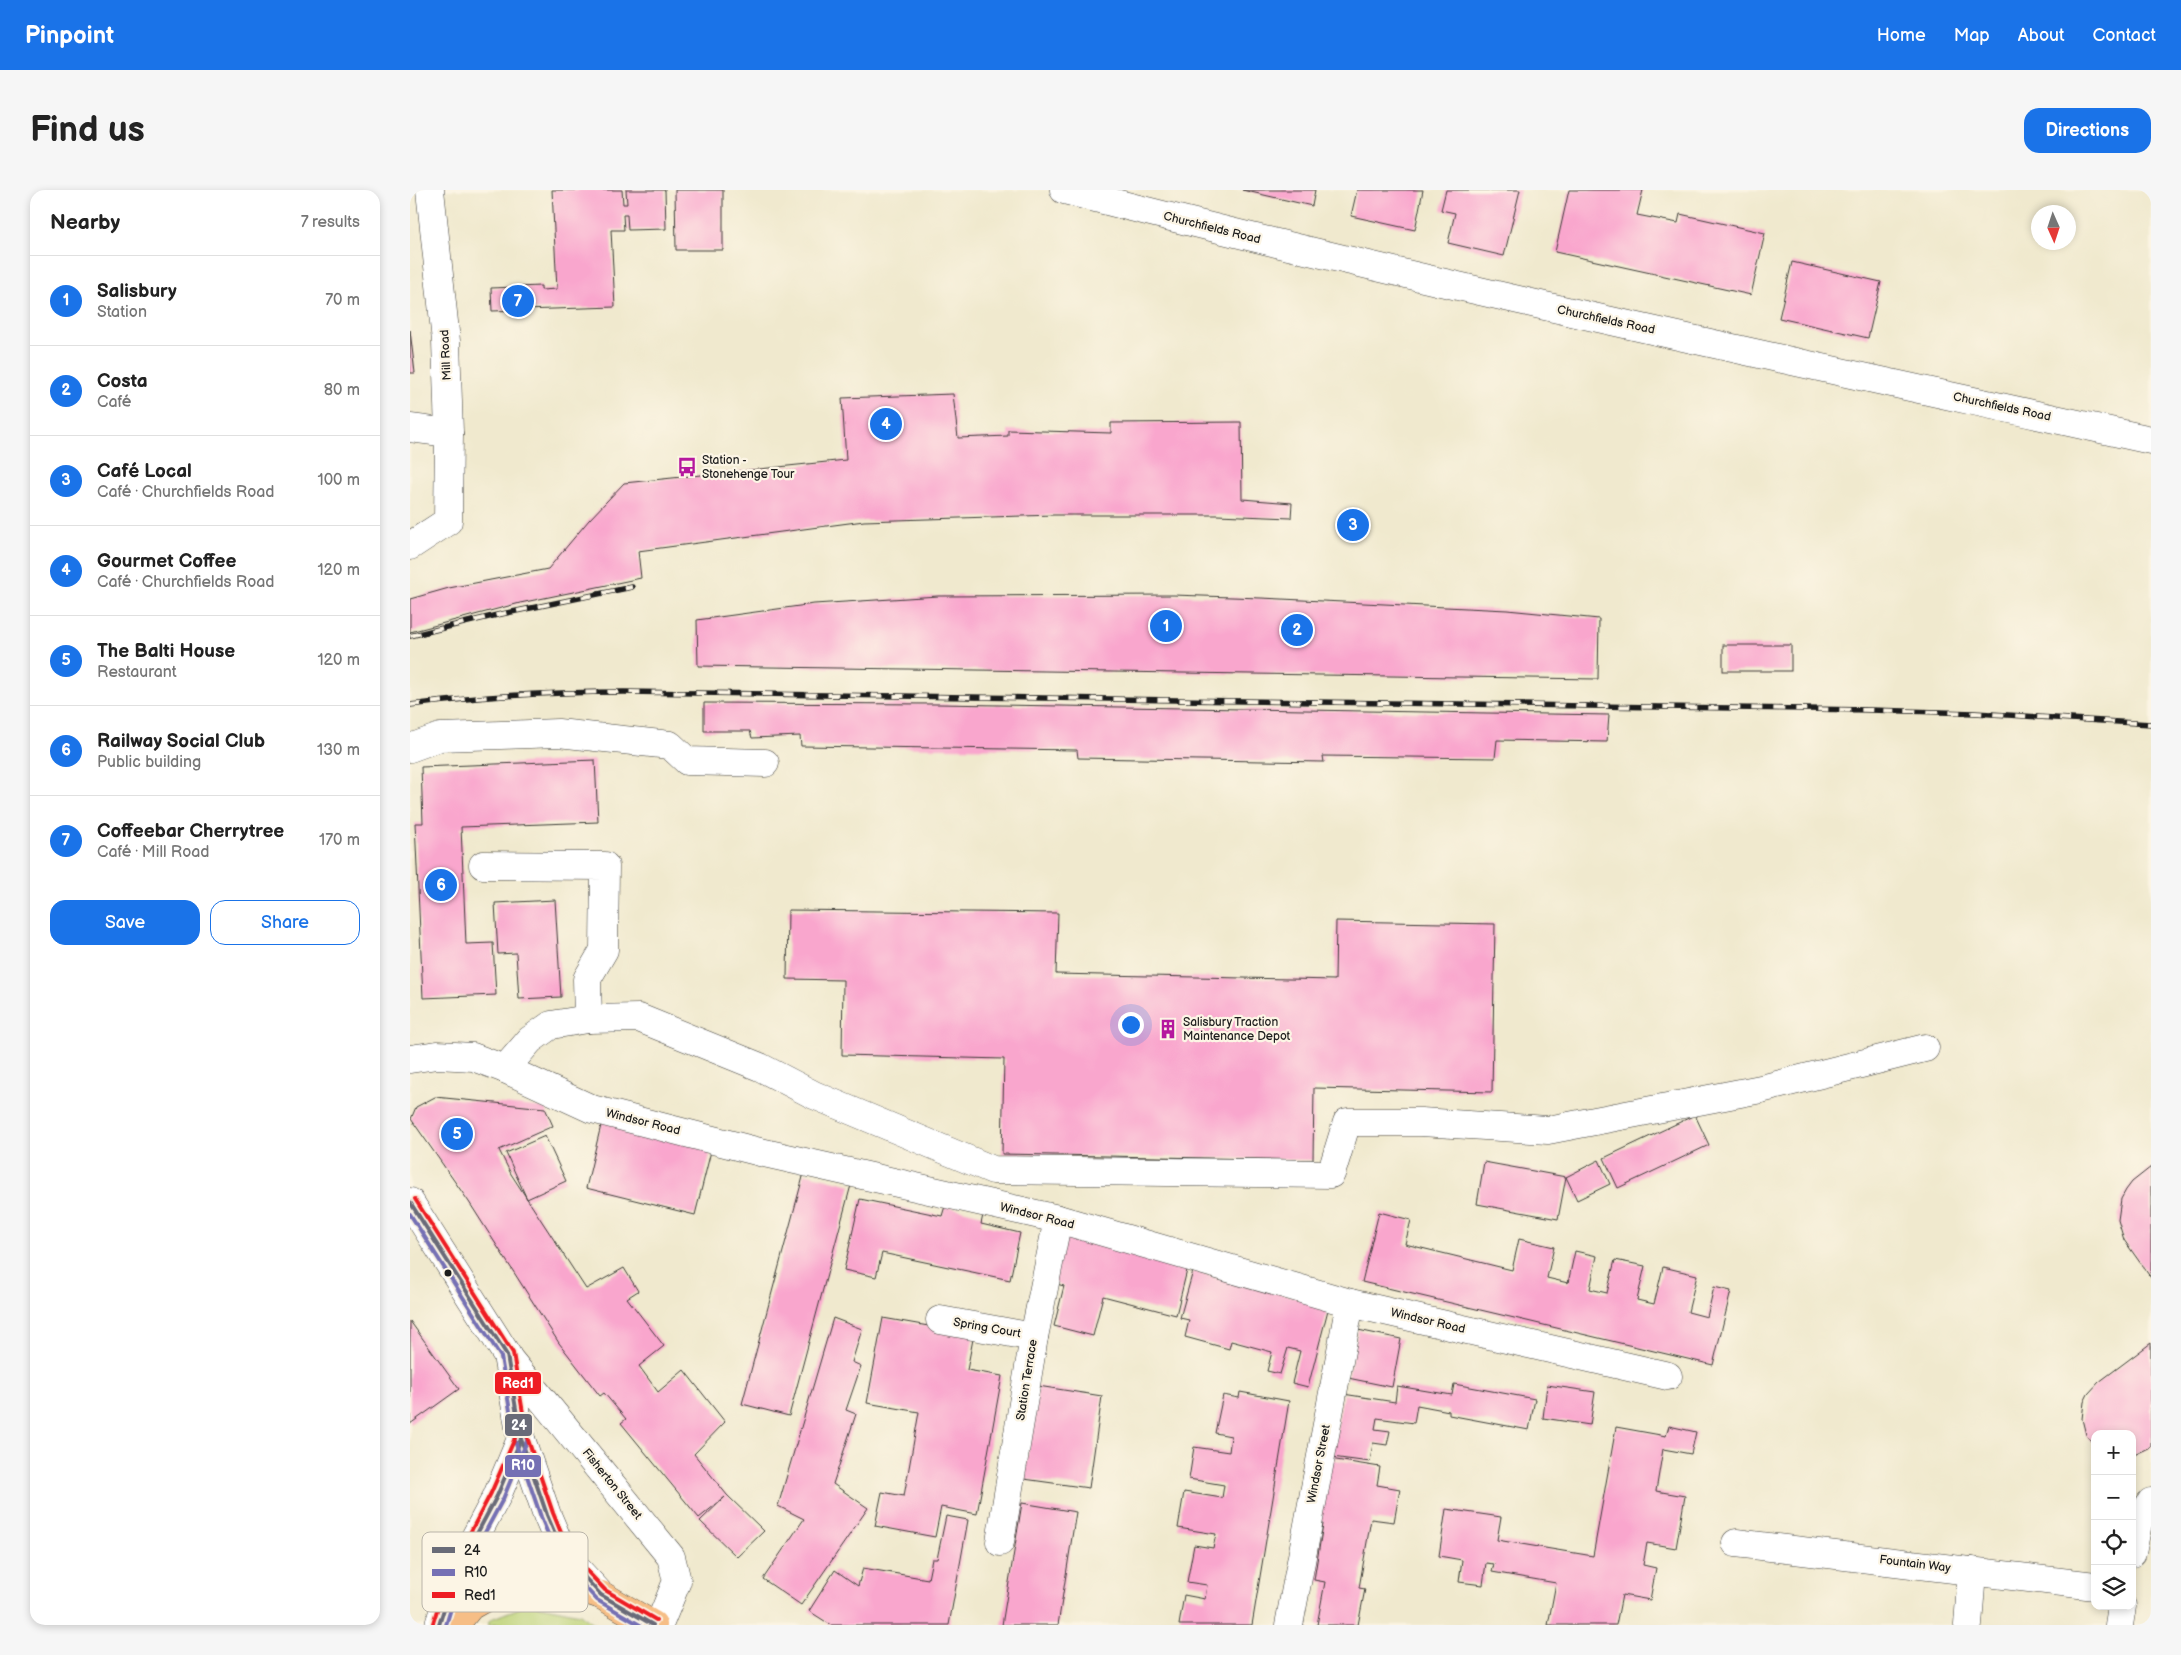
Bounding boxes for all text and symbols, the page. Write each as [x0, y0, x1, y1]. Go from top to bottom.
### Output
text: Pinpoint [25, 21, 114, 50]
text: Home [1877, 25, 1926, 46]
text: Map [1954, 25, 1990, 46]
text: About [2018, 25, 2065, 46]
text: Contact [2093, 25, 2156, 46]
button: Directions [2024, 108, 2151, 153]
text: Find us [30, 109, 145, 152]
north arrow [2031, 205, 2076, 250]
street label: Churchfields Road [1162, 209, 1262, 247]
text: Nearby [50, 210, 120, 235]
text: 7 results [301, 213, 360, 232]
text: Salisbury [97, 280, 177, 303]
pin: 7 [502, 282, 534, 320]
text: 1 [63, 291, 69, 310]
text: 70 m [325, 291, 360, 310]
street label: Churchfields Road [1556, 302, 1656, 338]
text: Station [97, 303, 147, 322]
street label: Mill Road [437, 329, 455, 381]
text: Costa [97, 370, 148, 393]
text: 2 [61, 381, 71, 400]
text: 80 m [324, 381, 360, 400]
street label: Churchfields Road [1952, 389, 2052, 425]
text: Café [97, 393, 131, 412]
pin: 4 [870, 405, 902, 443]
place label: Station - Stonehenge Tour [702, 453, 795, 482]
bus stop icon: Station - Stonehenge Tour [676, 456, 698, 478]
text: Café Local [97, 460, 192, 483]
text: 3 [61, 471, 71, 490]
text: 100 m [317, 471, 360, 490]
text: Café · Churchfields Road [97, 483, 275, 502]
pin: 3 [1337, 506, 1369, 544]
text: Gourmet Coffee [97, 550, 236, 573]
text: 4 [61, 561, 71, 580]
text: 120 m [317, 561, 360, 580]
text: Café · Churchfields Road [97, 573, 275, 592]
pin: 1 [1150, 607, 1182, 645]
pin: 2 [1281, 611, 1313, 649]
text: The Balti House [97, 640, 235, 663]
text: 5 [61, 651, 71, 670]
text: 120 m [317, 651, 360, 670]
text: Restaurant [97, 663, 177, 682]
text: Railway Social Club [97, 730, 265, 753]
text: 6 [61, 741, 71, 760]
text: 130 m [317, 741, 360, 760]
text: Public building [97, 753, 201, 772]
text: Coffeebar Cherrytree [97, 820, 284, 843]
text: 7 [62, 831, 70, 850]
text: 170 m [319, 831, 360, 850]
text: Café · Mill Road [97, 843, 210, 862]
pin: 6 [425, 866, 457, 904]
button: Save [50, 900, 200, 945]
button: Share [210, 900, 360, 945]
your location [1118, 1012, 1144, 1038]
place label: Salisbury Traction Maintenance Depot [1183, 1015, 1291, 1044]
building icon: Salisbury Traction Maintenance Depot [1157, 1018, 1179, 1040]
street label: Windsor Road [604, 1106, 682, 1139]
pin: 5 [441, 1115, 473, 1153]
street label: Windsor Road [998, 1200, 1076, 1233]
unlabelled marker [443, 1268, 453, 1278]
street label: Windsor Road [1389, 1305, 1467, 1337]
street label: Spring Court [952, 1315, 1022, 1341]
street label: Station Terrace [1013, 1338, 1041, 1422]
line badge: Red1 [494, 1371, 542, 1395]
text: Red1 [502, 1375, 534, 1392]
line badge: 24 [504, 1413, 533, 1437]
text: 24 [511, 1417, 528, 1434]
street label: Windsor Street [1304, 1423, 1334, 1505]
map controls [2091, 1430, 2136, 1610]
button: + [2091, 1430, 2136, 1475]
street label: Fisherton Street [579, 1445, 645, 1523]
line badge: R10 [504, 1454, 542, 1478]
text: R10 [511, 1457, 535, 1474]
button: − [2091, 1475, 2136, 1520]
button: locate [2091, 1520, 2136, 1565]
legend [422, 1532, 588, 1612]
text: 24 [464, 1542, 481, 1559]
street label: Fountain Way [1878, 1552, 1952, 1576]
text: R10 [464, 1564, 488, 1581]
button: layers [2091, 1565, 2136, 1610]
text: Red1 [464, 1587, 496, 1604]

